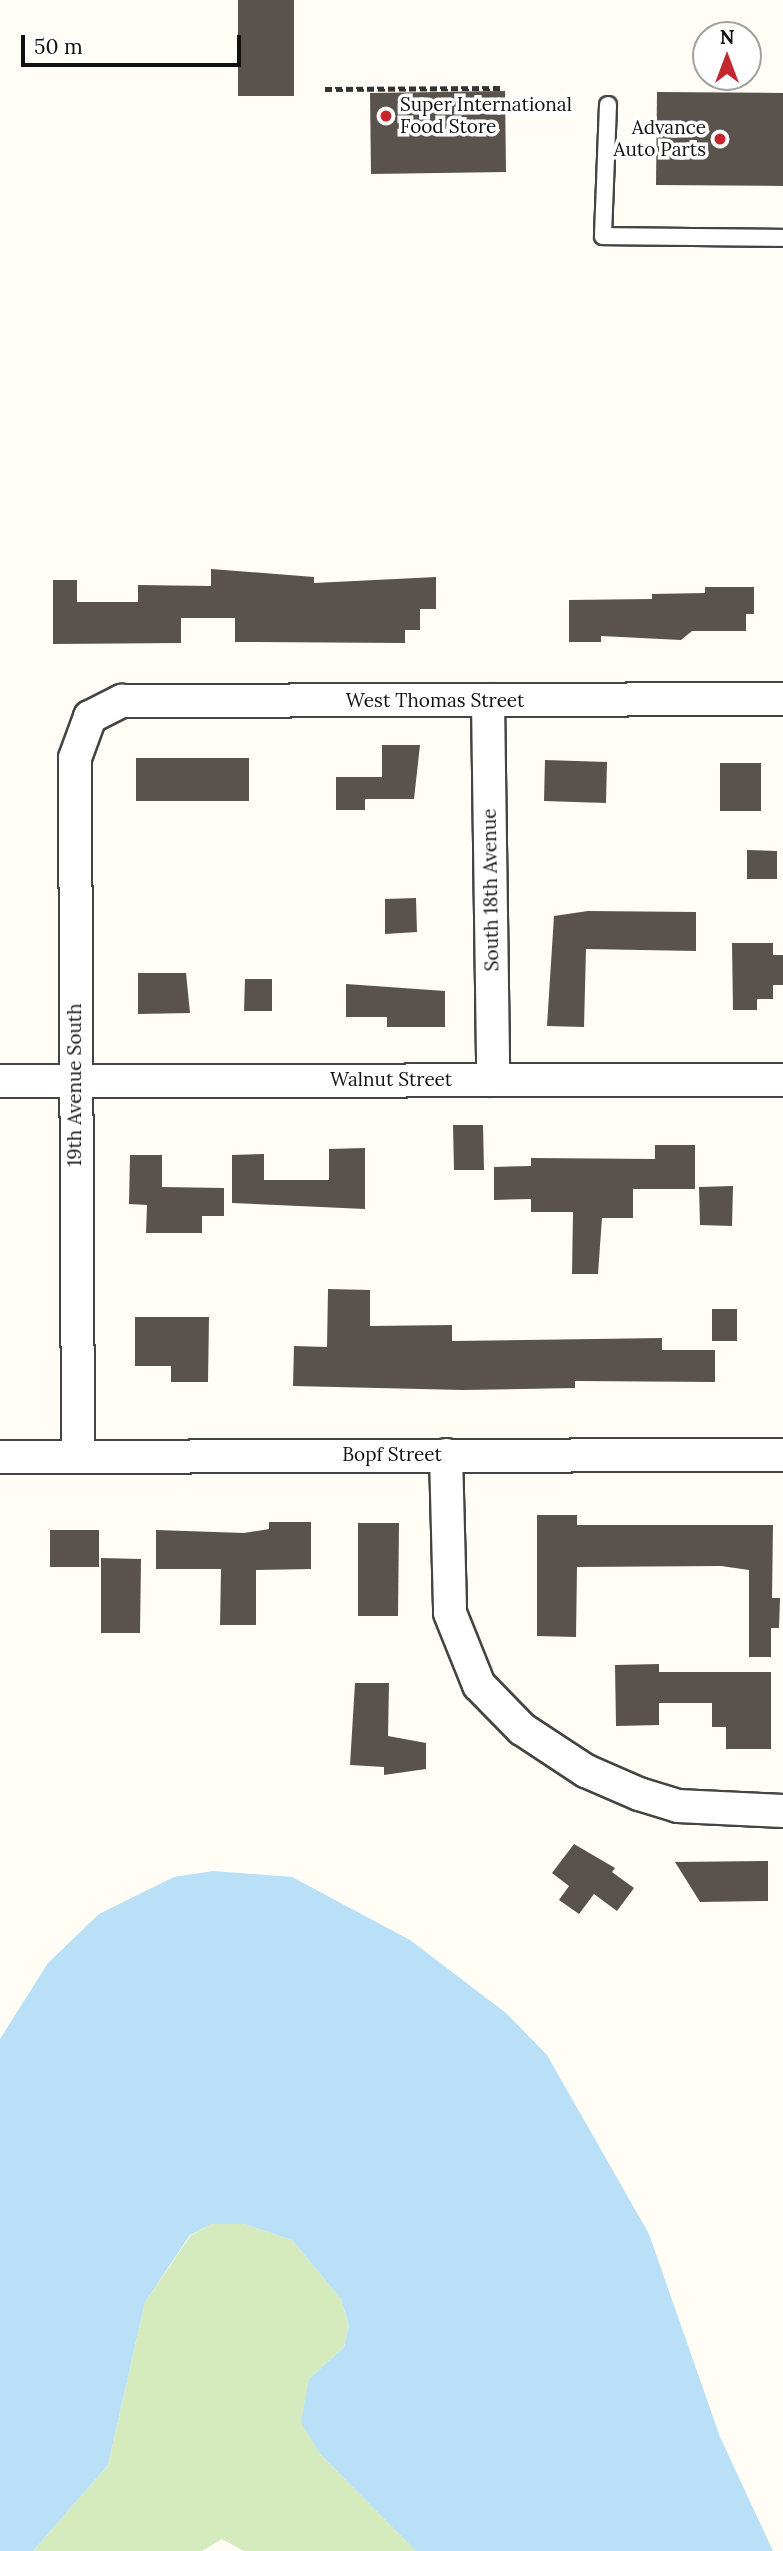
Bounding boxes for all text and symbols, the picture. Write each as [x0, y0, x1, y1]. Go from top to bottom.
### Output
scale bar [24, 21, 245, 65]
north arrow [692, 21, 762, 91]
text: N [720, 25, 734, 49]
text: 50 m [34, 33, 83, 60]
place label: Super International Food Store [400, 94, 572, 138]
marker: Super International Food Store [378, 108, 394, 124]
place label: Advance Auto Parts [614, 117, 706, 161]
marker: Advance Auto Parts [712, 131, 728, 147]
street label: West Thomas Street [346, 690, 524, 712]
street label: South 18th Avenue [478, 808, 504, 972]
street label: 19th Avenue South [64, 1003, 86, 1167]
street label: Walnut Street [330, 1069, 452, 1091]
street label: Bopf Street [342, 1444, 442, 1466]

